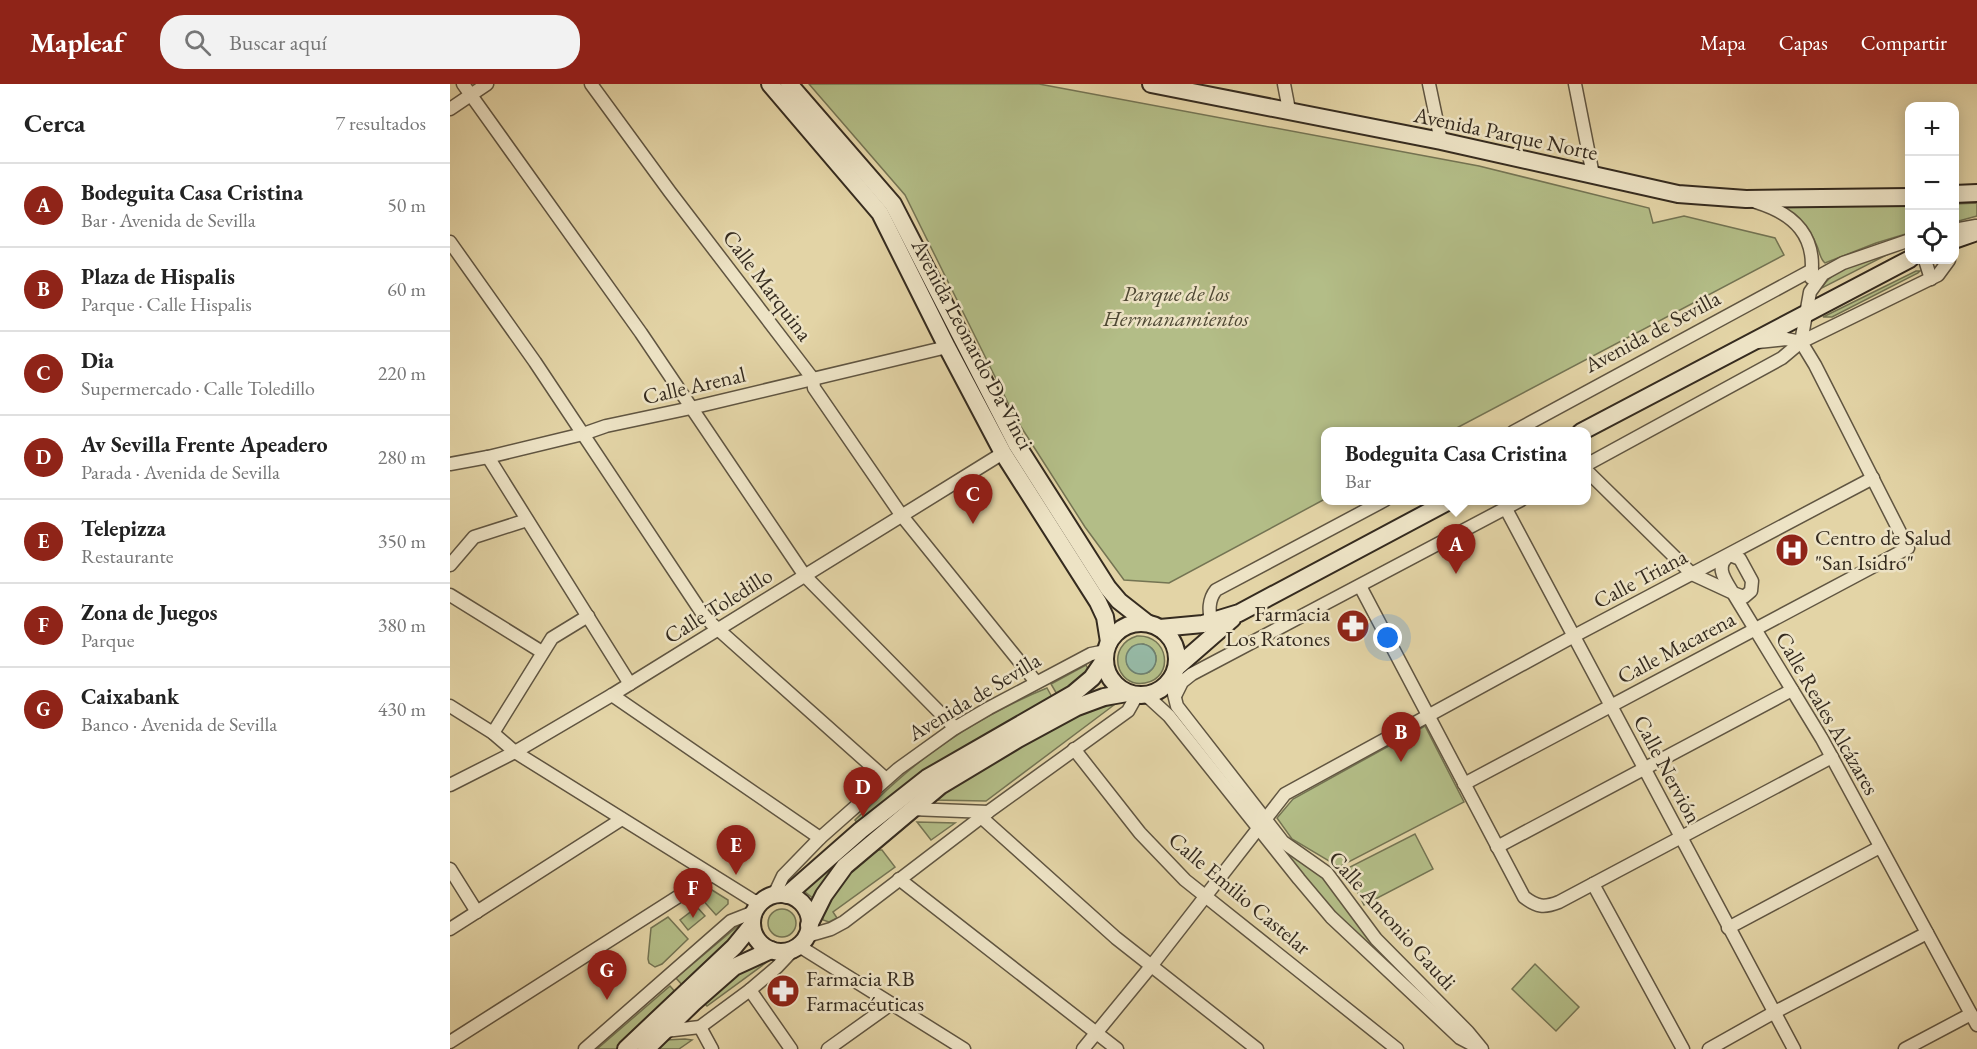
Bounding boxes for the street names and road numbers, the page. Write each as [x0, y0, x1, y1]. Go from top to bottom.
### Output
street label: Avenida Parque Norte [1410, 100, 1601, 167]
street label: Calle Marquina [716, 224, 819, 347]
street label: Avenida Leonardo Da Vinci [904, 233, 1040, 455]
street label: Avenida de Sevilla [1578, 283, 1725, 380]
street label: Calle Arenal [640, 360, 748, 411]
street label: Calle Triana [1588, 542, 1692, 615]
street label: Calle Toledillo [659, 561, 778, 650]
street label: Calle Macarena [1612, 604, 1741, 691]
street label: Calle Reales Alcázares [1769, 626, 1886, 800]
street label: Avenida de Sevilla [902, 645, 1046, 748]
street label: Calle Nervión [1627, 710, 1708, 829]
street label: Calle Emilio Castelar [1162, 825, 1317, 962]
street label: Calle Antonio Gaudi [1322, 845, 1463, 996]

